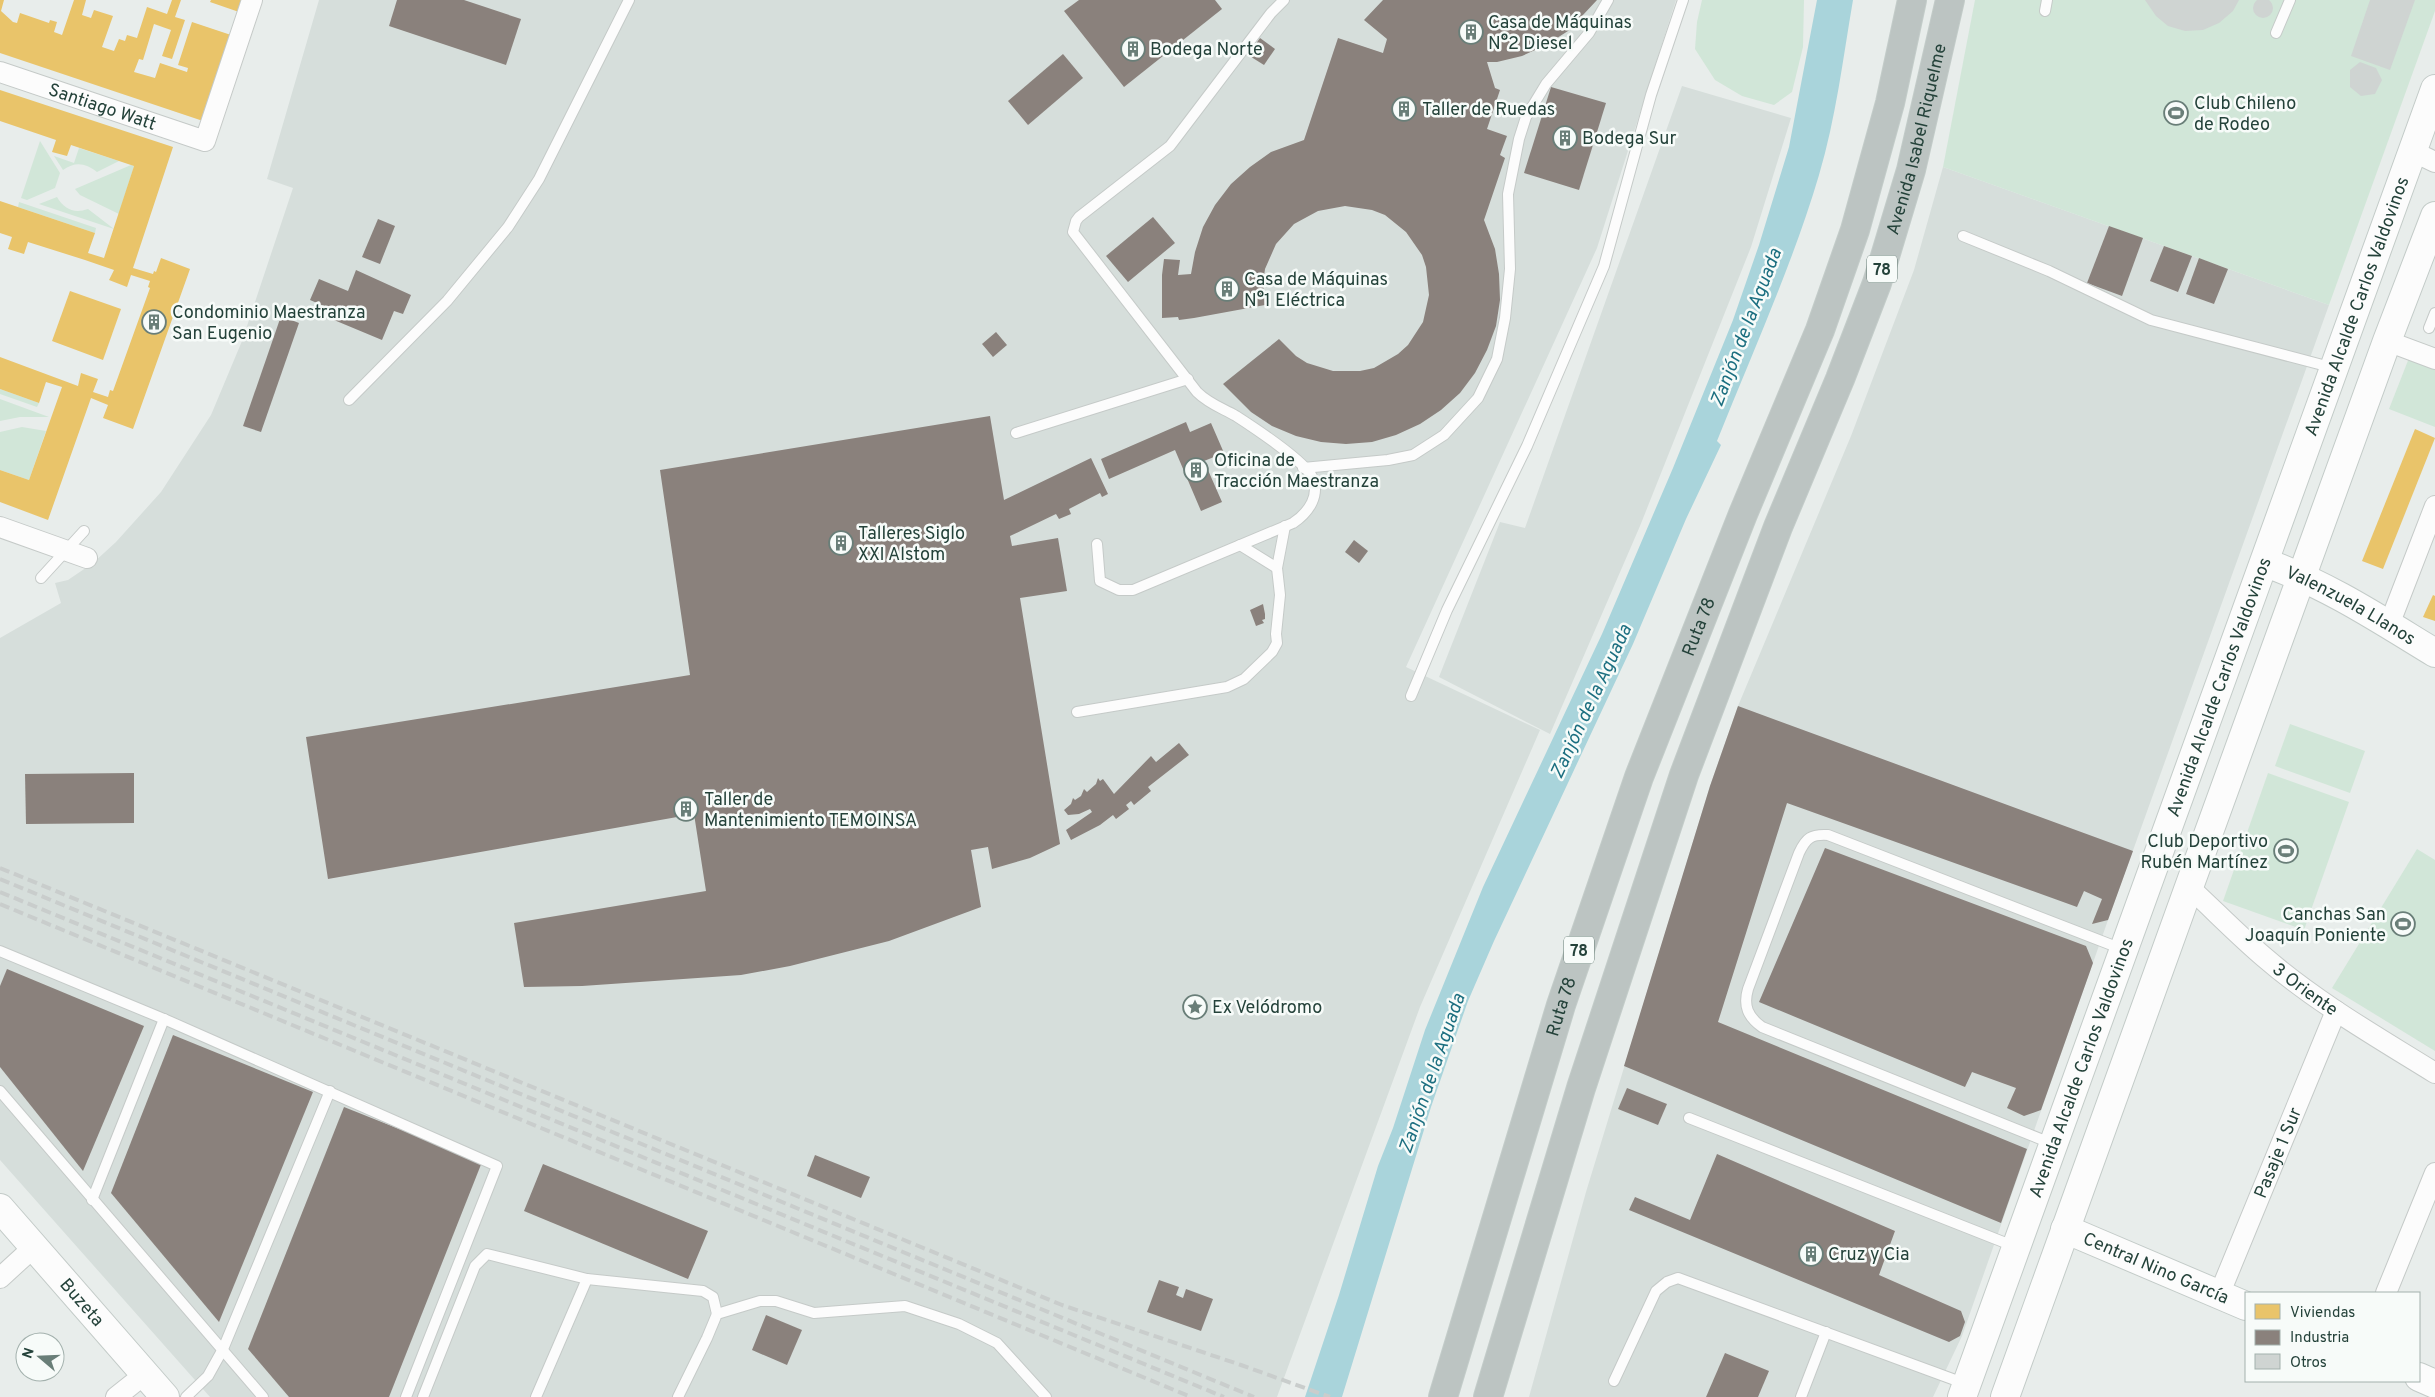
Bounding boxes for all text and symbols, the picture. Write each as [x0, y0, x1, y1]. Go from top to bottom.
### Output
place label: Casa de Máquinas N°2 Diesel [1488, 12, 1632, 56]
building icon: Casa de Máquinas N°2 Diesel [1458, 19, 1484, 45]
building icon: Bodega Norte [1120, 36, 1146, 62]
place label: Bodega Norte [1150, 39, 1263, 62]
street label: Avenida Isabel Riquelme [1882, 41, 1953, 238]
street label: Santiago Watt [45, 79, 159, 137]
place label: Club Chileno de Rodeo [2194, 93, 2296, 137]
building icon: Taller de Ruedas [1391, 96, 1417, 122]
place label: Taller de Ruedas [1422, 99, 1555, 122]
sports icon: Club Chileno de Rodeo [2163, 100, 2189, 126]
building icon: Bodega Sur [1552, 125, 1578, 151]
place label: Bodega Sur [1582, 128, 1676, 151]
street label: Avenida Alcalde Carlos Valdovinos [2300, 174, 2415, 440]
water label: Zanjón de la Aguada [1706, 245, 1788, 410]
road number: 78 [1867, 255, 1897, 282]
place label: Casa de Máquinas N°1 Eléctrica [1244, 269, 1388, 313]
building icon: Casa de Máquinas N°1 Eléctrica [1214, 276, 1240, 302]
place label: Condominio Maestranza San Eugenio [172, 302, 366, 346]
building icon: Condominio Maestranza San Eugenio [141, 309, 167, 335]
place label: Oficina de Tracción Maestranza [1214, 450, 1379, 494]
building icon: Oficina de Tracción Maestranza [1183, 457, 1209, 483]
place label: Talleres Siglo XXI Alstom [858, 523, 965, 567]
building icon: Talleres Siglo XXI Alstom [828, 530, 854, 556]
street label: Avenida Alcalde Carlos Valdovinos [2163, 555, 2278, 820]
street label: Valenzuela Llanos [2282, 562, 2419, 651]
street label: Ruta 78 [1678, 594, 1722, 660]
water label: Zanjón de la Aguada [1546, 621, 1638, 783]
place label: Taller de Mantenimiento TEMOINSA [704, 789, 917, 833]
building icon: Taller de Mantenimiento TEMOINSA [673, 796, 699, 822]
place label: Club Deportivo Rubén Martínez [2140, 831, 2268, 875]
sports icon: Club Deportivo Rubén Martínez [2273, 838, 2299, 864]
place label: Canchas San Joaquín Poniente [2245, 904, 2386, 948]
sports icon: Canchas San Joaquín Poniente [2390, 911, 2416, 937]
street label: Avenida Alcalde Carlos Valdovinos [2025, 935, 2140, 1201]
road number: 78 [1564, 936, 1594, 964]
street label: 3 Oriente [2267, 959, 2342, 1022]
street label: Ruta 78 [1542, 974, 1583, 1039]
water label: Zanjón de la Aguada [1394, 990, 1472, 1157]
place icon: Ex Velódromo [1182, 994, 1208, 1020]
place label: Ex Velódromo [1212, 997, 1322, 1020]
street label: Pasaje 1 Sur [2250, 1104, 2308, 1202]
street label: Central Nino García [2079, 1228, 2232, 1310]
building icon: Cruz y Cia [1798, 1241, 1824, 1267]
place label: Cruz y Cia [1828, 1244, 1909, 1267]
street label: Buzeta [54, 1274, 108, 1332]
legend [2245, 1292, 2420, 1382]
text: Viviendas [2290, 1304, 2355, 1323]
text: Industria [2290, 1329, 2349, 1348]
north arrow [15, 1332, 65, 1382]
text: N [19, 1346, 39, 1361]
text: Otros [2290, 1354, 2327, 1373]

